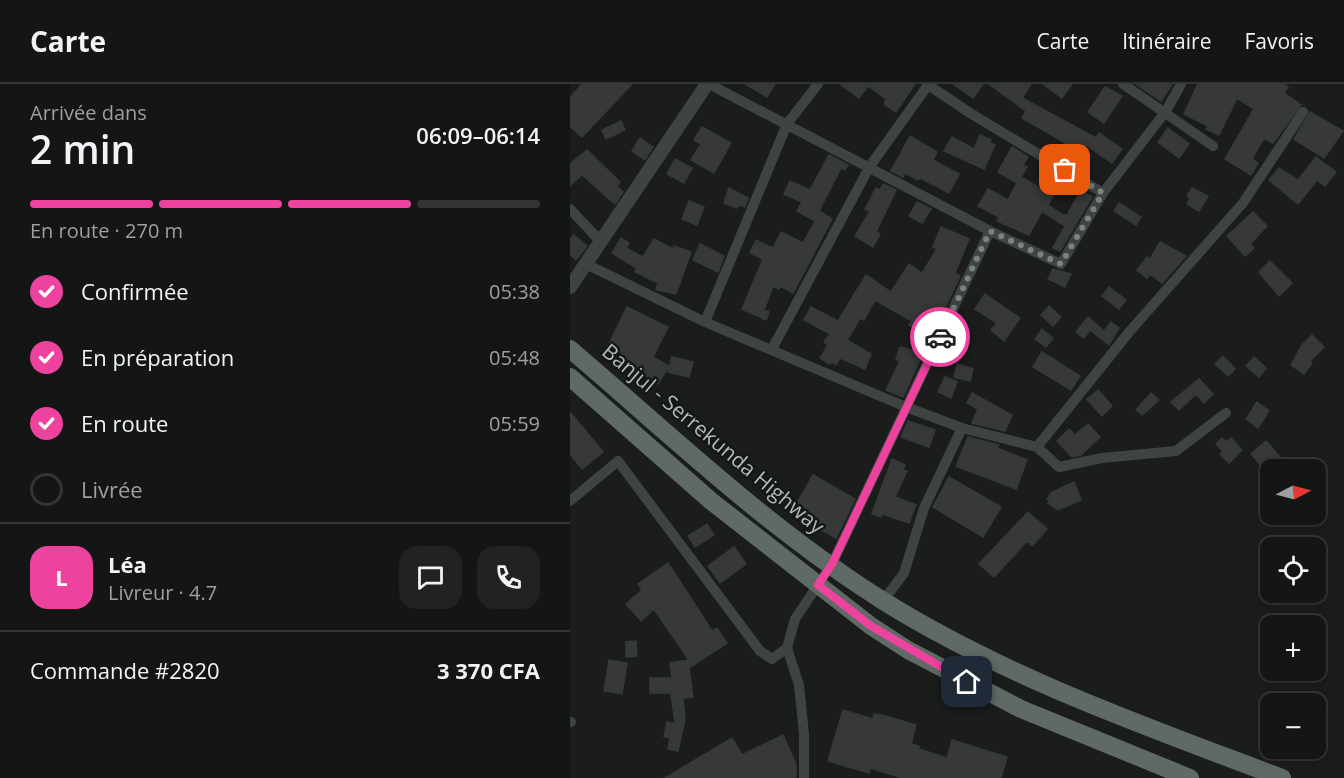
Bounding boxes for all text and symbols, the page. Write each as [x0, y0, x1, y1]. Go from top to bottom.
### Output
text: Carte [30, 22, 106, 60]
text: Carte [1036, 27, 1089, 55]
text: Itinéraire [1122, 27, 1211, 55]
text: Favoris [1244, 27, 1314, 55]
text: Arrivée dans [30, 99, 147, 126]
text: 06:09–06:14 [416, 120, 540, 150]
text: 2 min [30, 122, 135, 175]
pin [1039, 144, 1090, 195]
icon: bag [1048, 153, 1081, 186]
text: En route · 270 m [30, 217, 183, 244]
icon: check [30, 275, 63, 308]
text: Confirmée [81, 276, 189, 306]
text: 05:38 [489, 278, 540, 305]
courier [910, 307, 970, 367]
icon: car [924, 321, 957, 354]
street label: Banjul - Serrekunda Highway [597, 337, 831, 540]
icon: check [30, 341, 63, 374]
text: En préparation [81, 342, 234, 372]
text: 05:48 [489, 344, 540, 371]
icon: check [30, 407, 63, 440]
text: En route [81, 408, 168, 438]
text: 05:59 [489, 410, 540, 437]
north arrow [1260, 459, 1326, 525]
map controls [1260, 459, 1326, 759]
text: Livrée [81, 474, 143, 504]
button: locate [1260, 537, 1326, 603]
button: chat [399, 546, 462, 609]
button: phone [477, 546, 540, 609]
text: Léa [108, 549, 147, 579]
text: L [55, 562, 68, 592]
text: Livreur · 4.7 [108, 579, 217, 606]
button: + [1260, 615, 1326, 681]
text: Commande #2820 [30, 655, 220, 685]
text: 3 370 CFA [437, 655, 540, 685]
pin [941, 656, 992, 707]
icon: home [950, 665, 983, 698]
button: − [1260, 693, 1326, 759]

